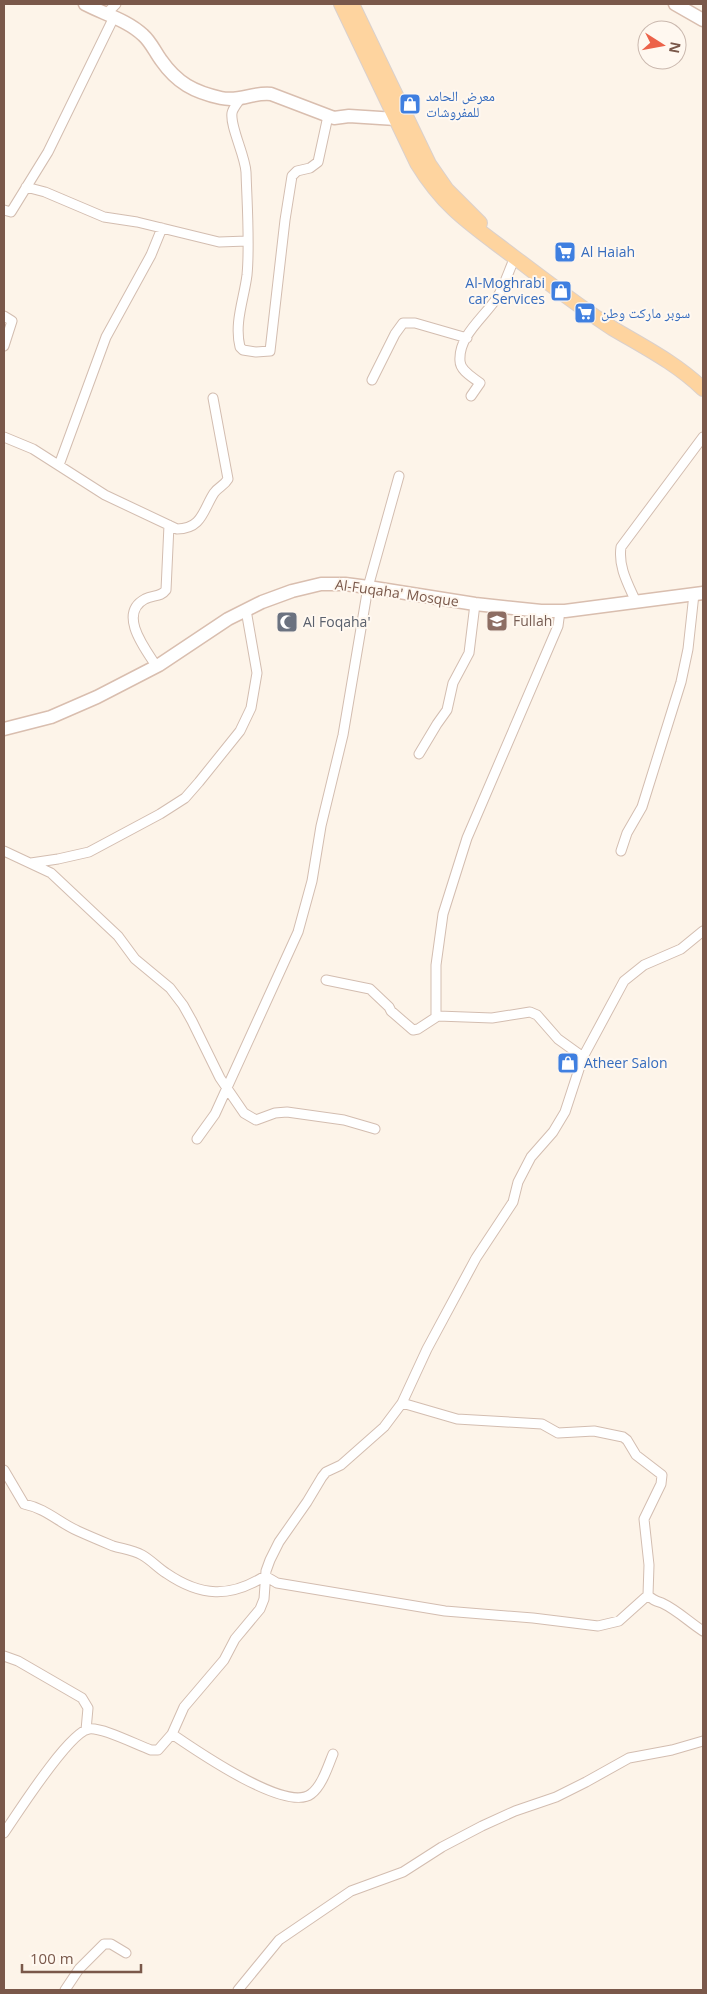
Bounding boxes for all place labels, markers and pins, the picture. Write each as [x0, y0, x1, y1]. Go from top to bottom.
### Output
place label: معرض الحامد للمفروشات [426, 86, 495, 121]
shop icon: معرض الحامد للمفروشات [398, 92, 422, 116]
supermarket icon: Al Haiah [553, 240, 577, 264]
place label: Al Haiah [581, 242, 635, 261]
place label: Al-Moghrabi car Services [465, 273, 545, 308]
shop icon: Al-Moghrabi car Services [549, 279, 573, 303]
supermarket icon: سوبر ماركت وطن [573, 301, 597, 325]
place label: سوبر ماركت وطن [601, 303, 690, 322]
school or university icon: Fullah [485, 609, 509, 633]
mosque icon: Al Foqaha' [275, 610, 299, 634]
place label: Fullah [513, 611, 552, 630]
place label: Al Foqaha' [303, 612, 370, 631]
shop icon: Atheer Salon [556, 1051, 580, 1075]
place label: Atheer Salon [584, 1053, 668, 1072]

